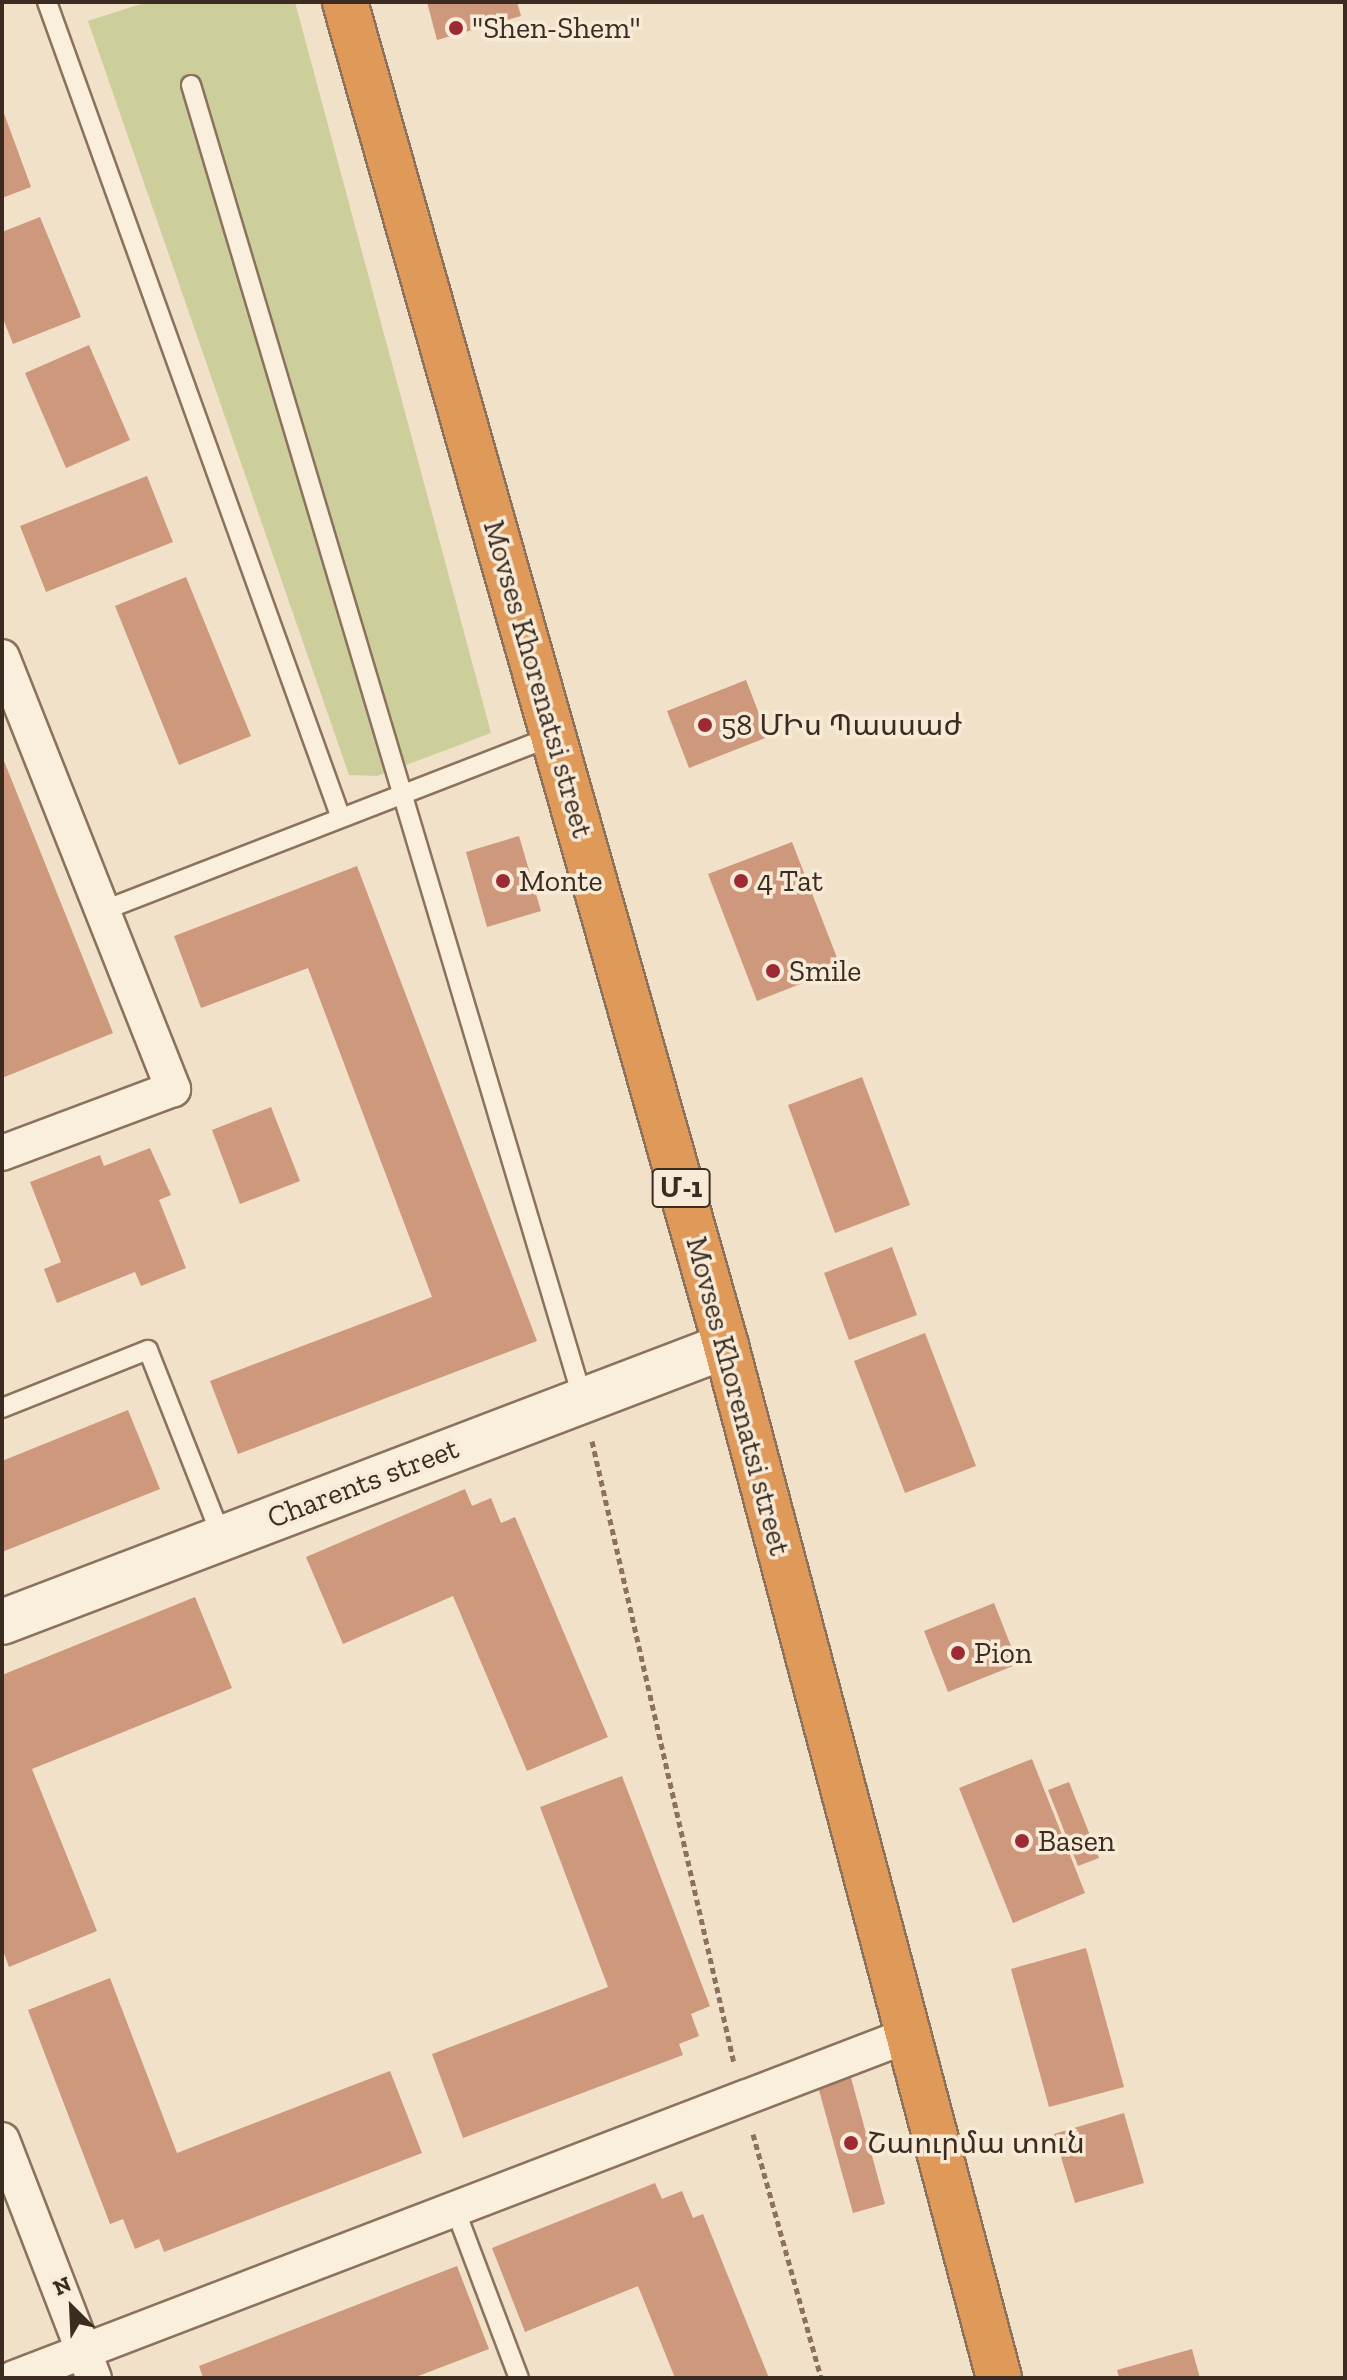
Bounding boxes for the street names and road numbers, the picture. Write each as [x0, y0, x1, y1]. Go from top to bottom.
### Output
street label: Movses Khorenatsi street [475, 516, 601, 842]
road number: Մ-1 [651, 1164, 711, 1212]
street label: Movses Khorenatsi street [678, 1233, 798, 1559]
street label: Charents street [262, 1430, 464, 1536]

